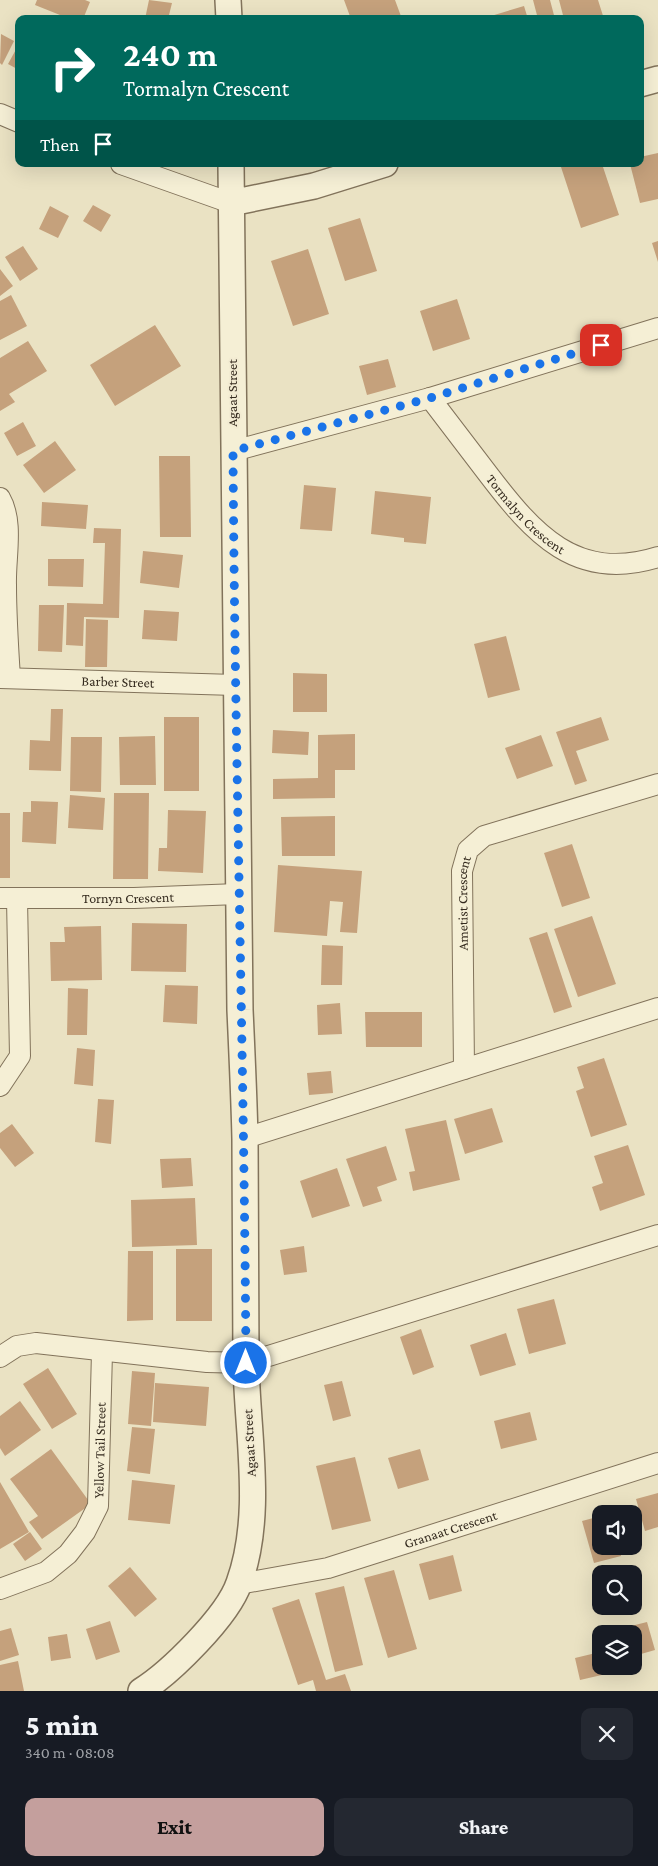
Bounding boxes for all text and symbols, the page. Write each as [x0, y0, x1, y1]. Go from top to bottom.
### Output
icon: right [40, 35, 105, 100]
text: 240 m [123, 35, 217, 74]
text: Tormalyn Crescent [123, 76, 289, 101]
icon: arrive [89, 130, 117, 158]
text: Then [40, 134, 79, 155]
pin [580, 324, 622, 366]
icon: arrive [587, 331, 615, 359]
street label: Agaat Street [224, 359, 240, 427]
street label: Tormalyn Crescent [483, 471, 568, 557]
street label: Barber Street [81, 672, 155, 691]
street label: Ametist Crescent [454, 853, 474, 951]
street label: Tornyn Crescent [82, 888, 175, 906]
position arrow [219, 1336, 271, 1388]
street label: Yellow Tail Street [90, 1402, 109, 1499]
street label: Agaat Street [239, 1408, 259, 1477]
map controls [592, 1505, 642, 1675]
button: sound [592, 1505, 642, 1555]
street label: Granaat Crescent [402, 1507, 499, 1551]
button: search [592, 1565, 642, 1615]
button: layers [592, 1625, 642, 1675]
text: 5 min [25, 1708, 98, 1741]
button: close [581, 1708, 633, 1760]
text: 340 m · 08:08 [25, 1744, 114, 1761]
button: Exit [25, 1798, 324, 1856]
button: Share [334, 1798, 633, 1856]

